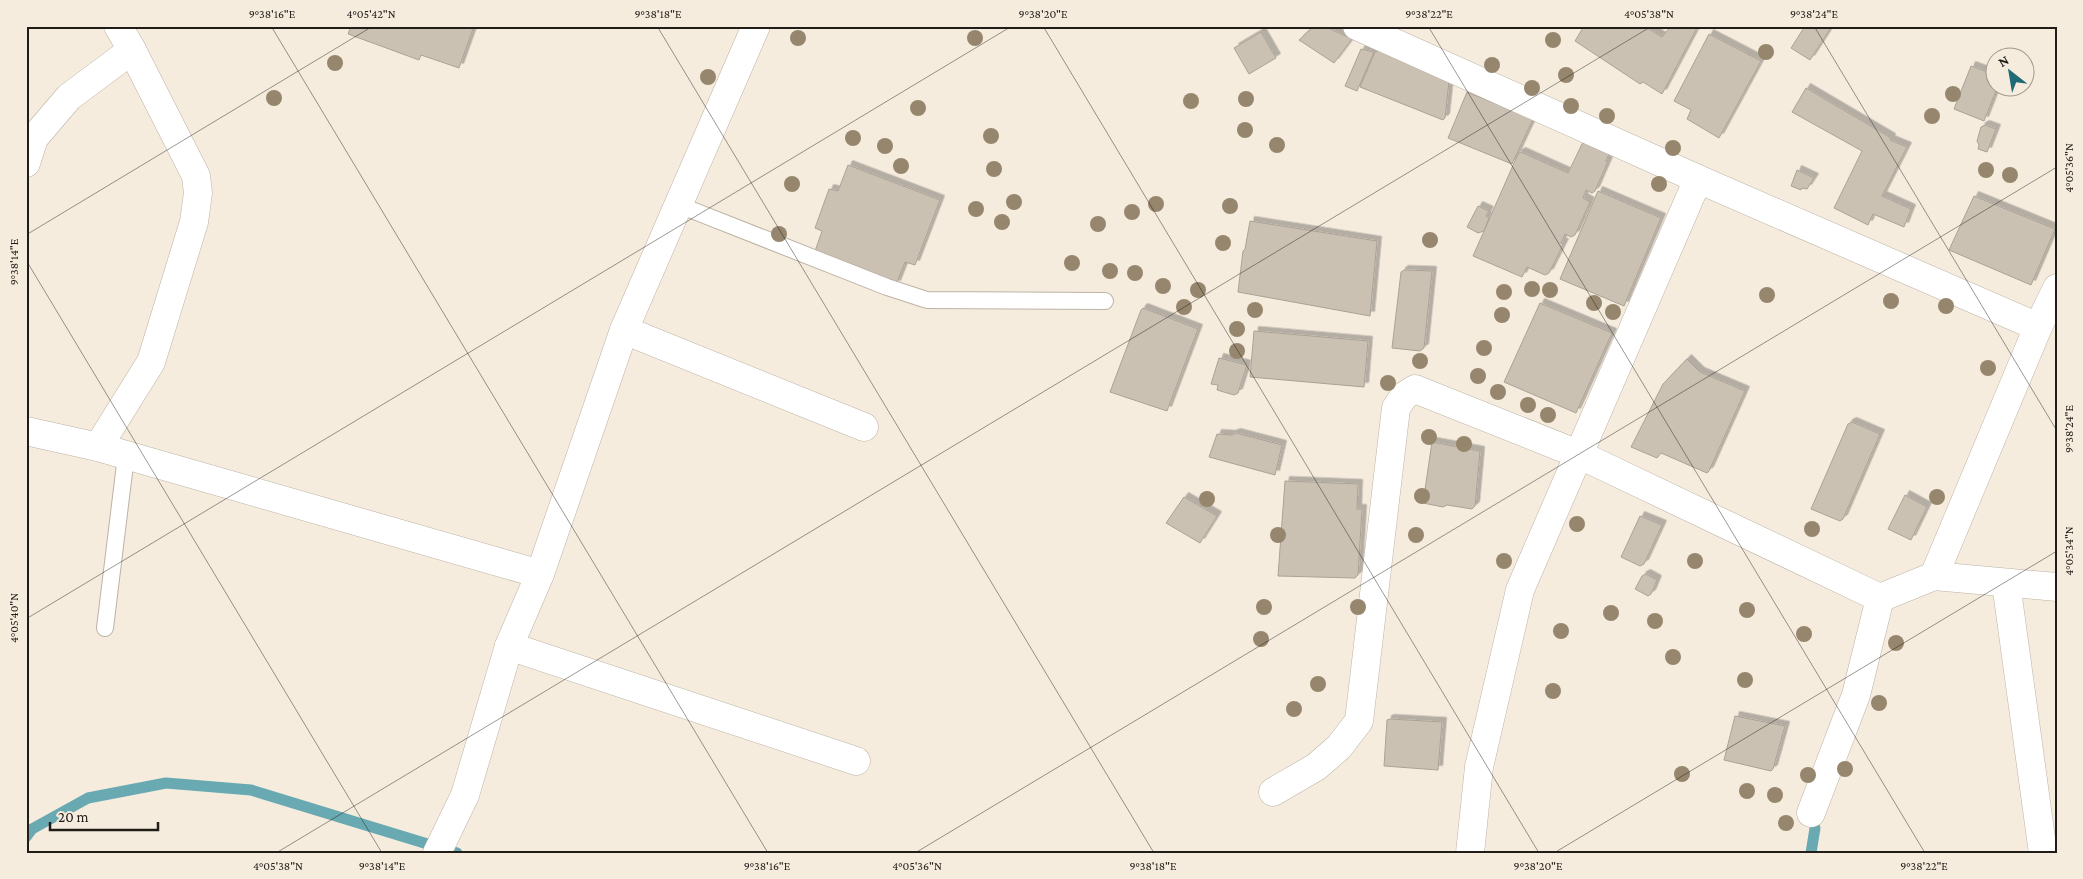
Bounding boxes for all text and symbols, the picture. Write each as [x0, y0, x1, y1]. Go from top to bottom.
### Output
text: 9°38'16"E [249, 7, 296, 21]
text: 4°05'42"N [346, 7, 396, 21]
text: 9°38'18"E [635, 7, 682, 21]
text: 9°38'20"E [1019, 7, 1068, 21]
text: 9°38'22"E [1405, 7, 1453, 21]
text: 4°05'38"N [1624, 7, 1674, 21]
text: 9°38'24"E [1790, 7, 1838, 21]
north arrow [1986, 48, 2036, 98]
text: N [1995, 51, 2012, 70]
text: 4°05'36"N [2062, 143, 2076, 193]
text: 9°38'14"E [7, 238, 21, 285]
text: 9°38'24"E [2062, 405, 2076, 453]
text: 4°05'34"N [2062, 526, 2076, 576]
text: 4°05'40"N [7, 593, 21, 643]
scale bar [50, 799, 158, 831]
text: 20 m [58, 809, 89, 825]
text: 4°05'38"N [253, 859, 303, 873]
text: 9°38'14"E [359, 859, 406, 873]
text: 9°38'16"E [744, 859, 791, 873]
text: 4°05'36"N [892, 859, 942, 873]
text: 9°38'18"E [1130, 859, 1177, 873]
text: 9°38'20"E [1514, 859, 1563, 873]
text: 9°38'22"E [1900, 859, 1948, 873]

